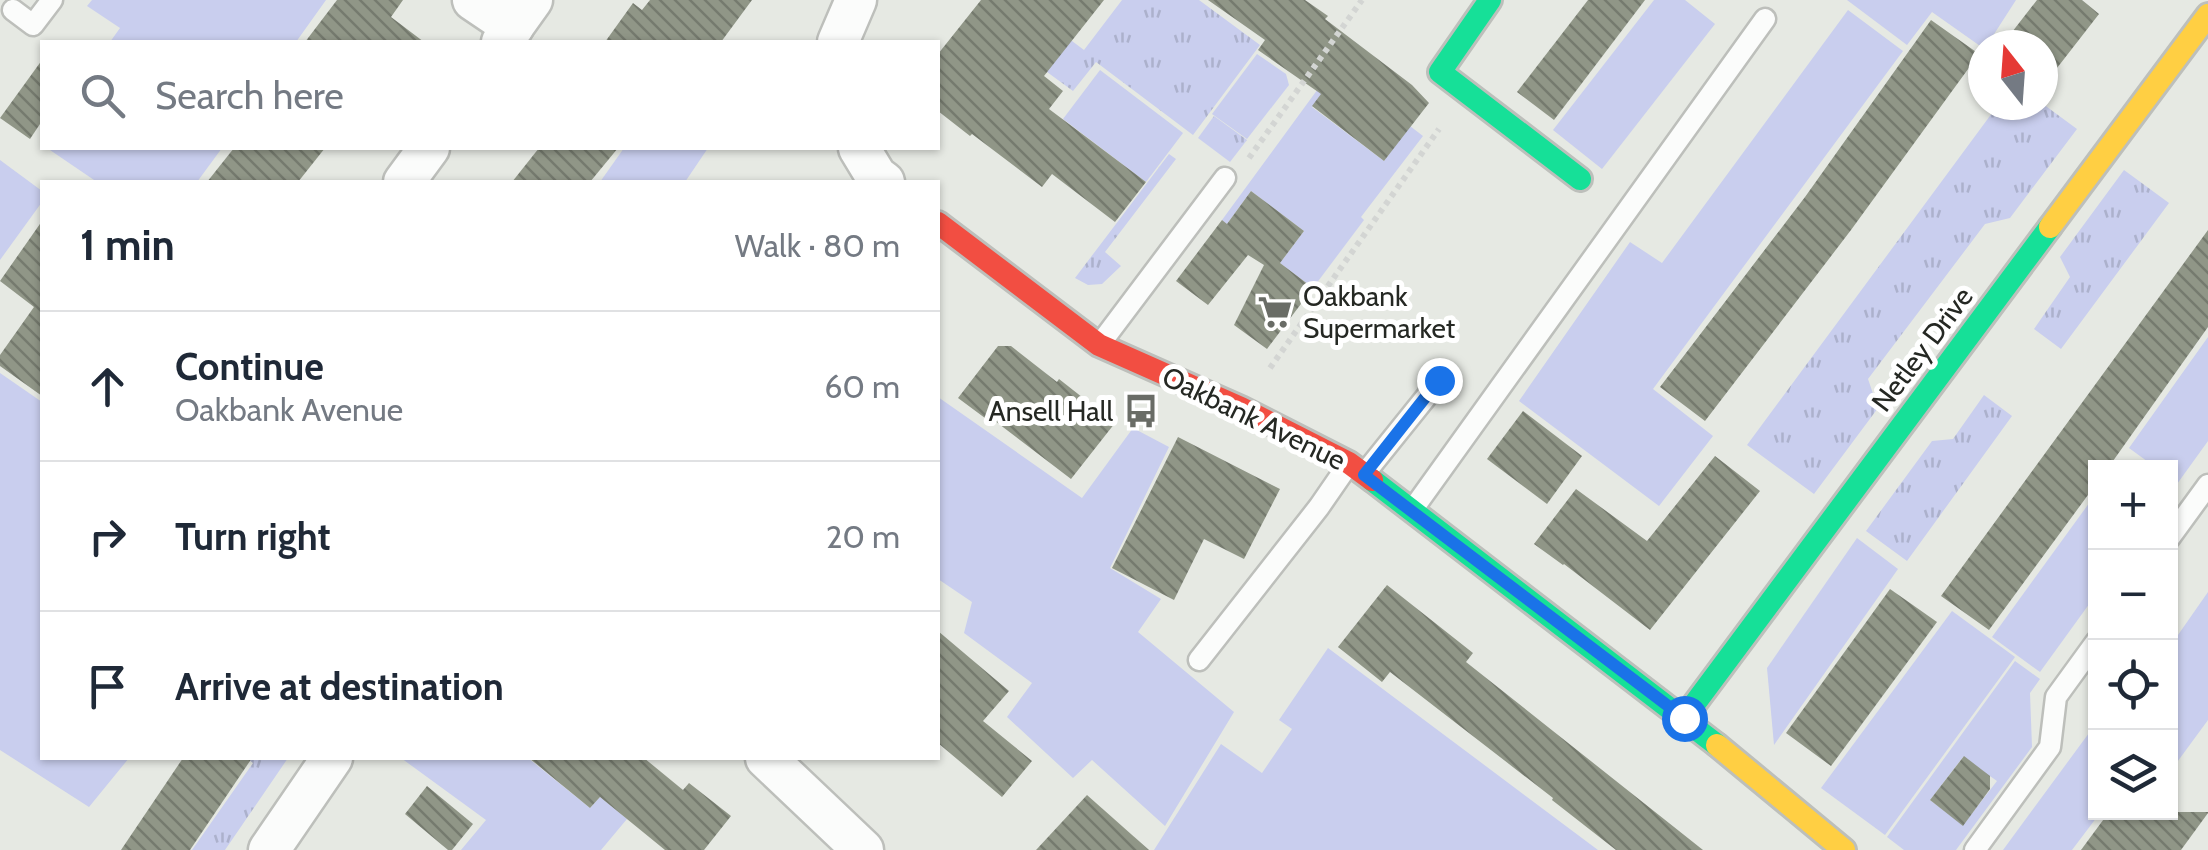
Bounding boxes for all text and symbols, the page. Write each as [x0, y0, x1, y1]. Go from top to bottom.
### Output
north arrow [1968, 30, 2058, 120]
search box [40, 40, 940, 150]
icon: search [75, 68, 130, 123]
text: Search here [155, 72, 344, 119]
text: 1 min [80, 219, 175, 271]
text: Walk · 80 m [735, 226, 900, 265]
place label: Oakbank Supermarket [1303, 279, 1455, 345]
street label: Netley Drive [1864, 280, 1980, 418]
supermarket icon: Oakbank Supermarket [1256, 293, 1294, 331]
text: Continue [175, 343, 324, 390]
route end [1417, 358, 1463, 404]
icon: ahead [80, 359, 135, 414]
street label: Oakbank Avenue [1157, 359, 1351, 477]
text: 60 m [824, 367, 900, 406]
text: Oakbank Avenue [175, 390, 403, 429]
bus stop icon: Ansell Hall [1122, 392, 1160, 430]
place label: Ansell Hall [989, 394, 1113, 428]
map controls [2088, 460, 2178, 820]
button: + [2088, 460, 2178, 550]
icon: right [80, 509, 135, 564]
text: Turn right [175, 513, 331, 560]
text: 20 m [826, 517, 900, 556]
button: − [2088, 550, 2178, 640]
button: locate [2088, 640, 2178, 730]
icon: arrive [80, 659, 135, 714]
text: Arrive at destination [175, 663, 504, 710]
route start [1662, 696, 1708, 742]
button: layers [2088, 730, 2178, 820]

